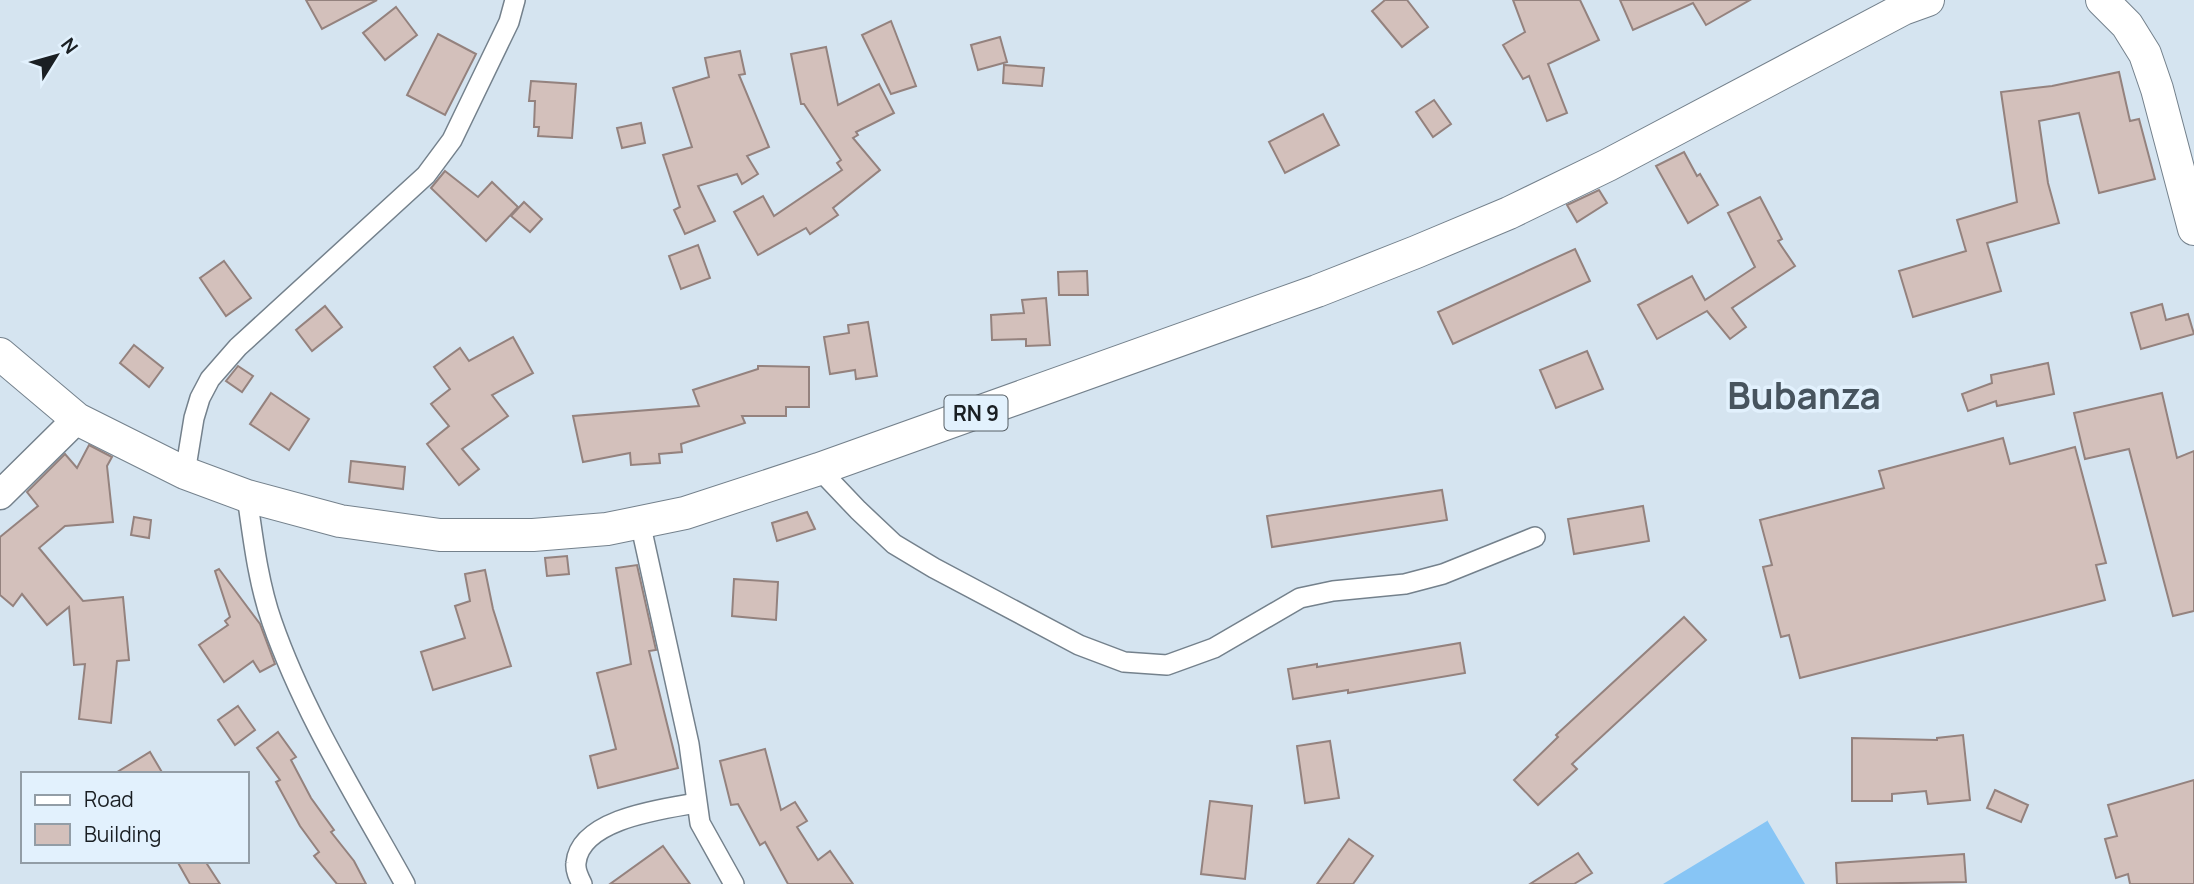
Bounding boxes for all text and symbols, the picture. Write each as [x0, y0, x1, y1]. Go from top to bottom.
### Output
north arrow [21, 21, 91, 91]
text: N [55, 32, 84, 59]
district label: Bubanza [1727, 370, 1881, 420]
road number: RN 9 [944, 396, 1007, 430]
legend [21, 772, 248, 863]
text: Road [84, 785, 134, 813]
text: Building [84, 820, 161, 848]

